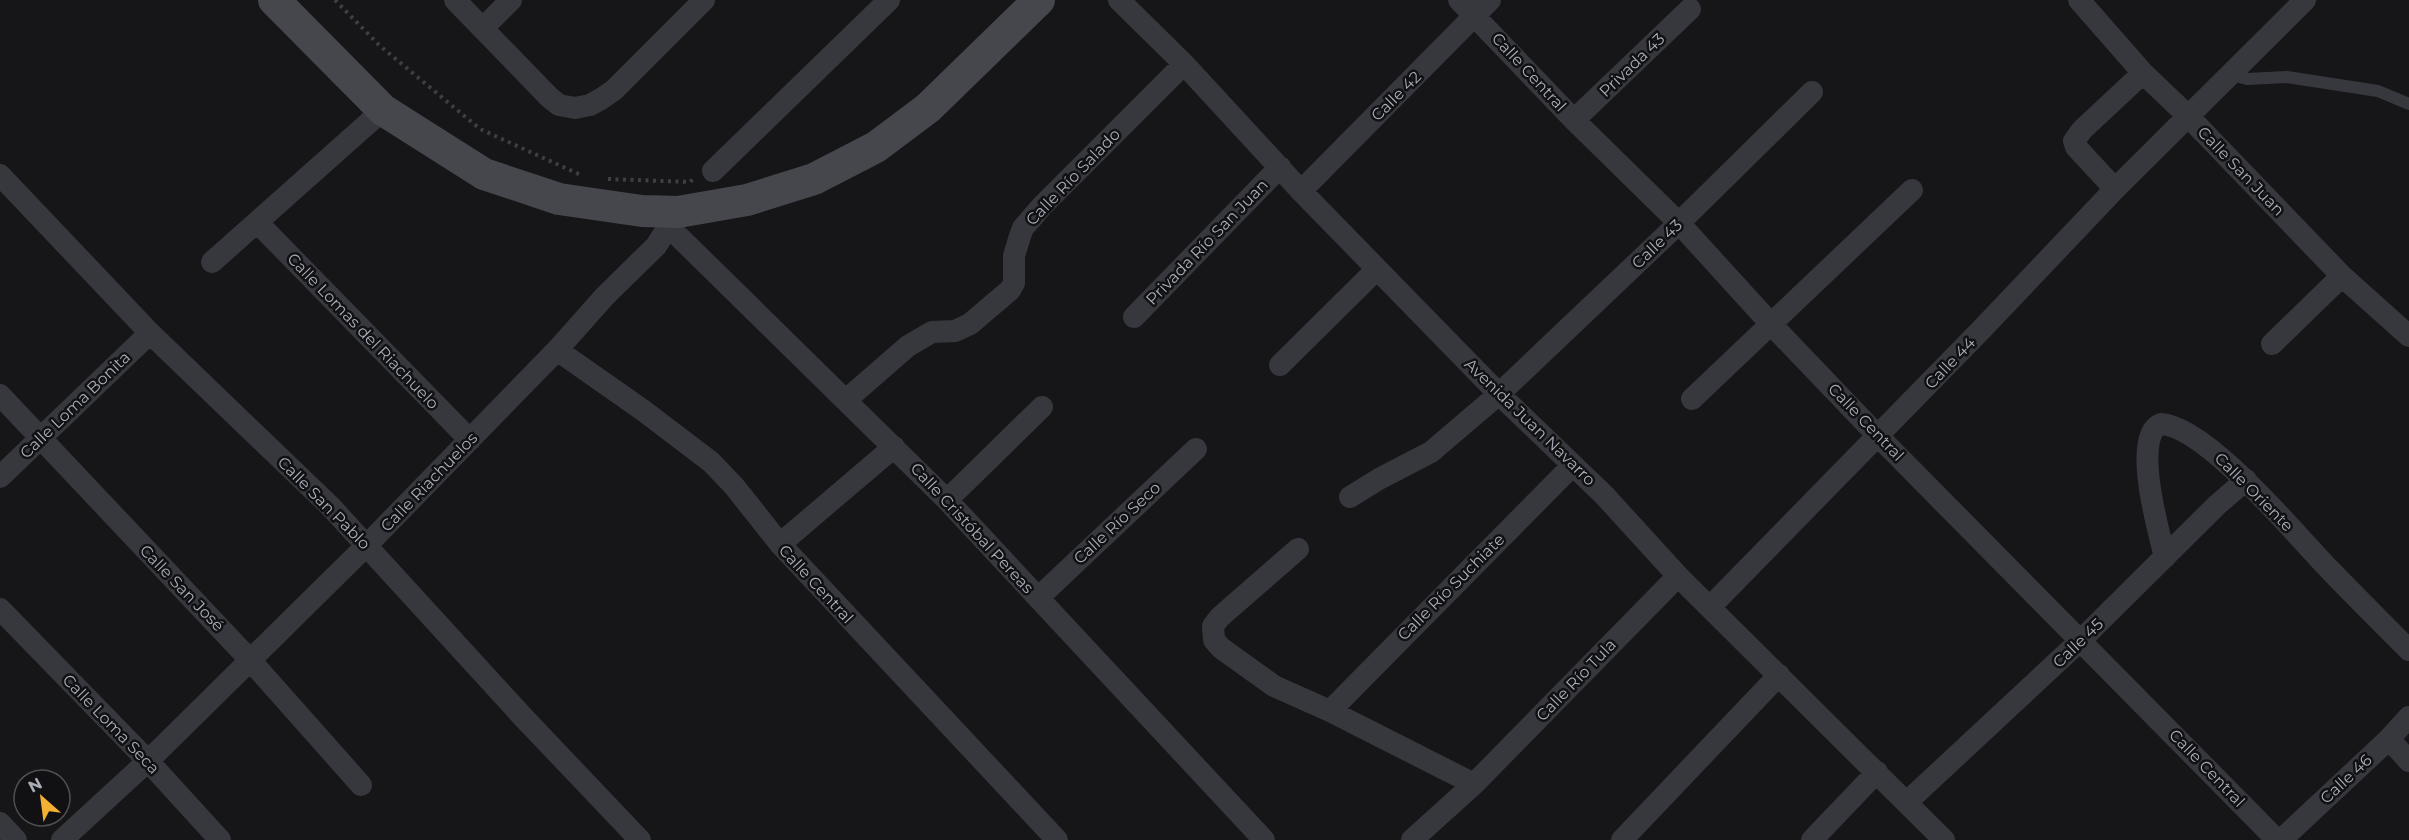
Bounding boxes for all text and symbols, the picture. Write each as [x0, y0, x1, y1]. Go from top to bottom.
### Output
street label: Calle Central [1488, 29, 1570, 115]
street label: Privada 43 [1595, 29, 1669, 101]
street label: Calle 42 [1367, 67, 1425, 125]
street label: Calle San Juan [2194, 123, 2288, 219]
street label: Calle Río Salado [1022, 125, 1124, 229]
street label: Privada Río San Juan [1142, 175, 1272, 309]
street label: Calle 43 [1628, 215, 1686, 273]
street label: Calle Lomas del Riachuelo [283, 249, 443, 413]
street label: Calle 44 [1921, 333, 1979, 393]
street label: Calle Loma Bonita [16, 348, 134, 462]
street label: Avenida Juan Navarro [1461, 355, 1599, 489]
street label: Calle Central [1824, 379, 1908, 465]
street label: Calle Riachuelos [377, 428, 481, 536]
street label: Calle Oriente [2211, 449, 2297, 535]
street label: Calle San Pablo [274, 453, 374, 553]
street label: Calle Cristóbal Pereas [907, 459, 1038, 597]
street label: Calle Río Seco [1070, 478, 1164, 568]
street label: Calle Río Suchiate [1394, 530, 1508, 644]
street label: Calle San José [136, 541, 228, 635]
street label: Calle Central [775, 541, 857, 627]
street label: Calle 45 [2049, 614, 2107, 672]
street label: Calle Río Tula [1532, 635, 1620, 725]
street label: Calle Loma Seca [59, 670, 163, 778]
street label: Calle Central [2165, 725, 2249, 811]
street label: Calle 46 [2316, 750, 2376, 808]
north arrow [12, 768, 72, 828]
text: N [25, 774, 45, 797]

